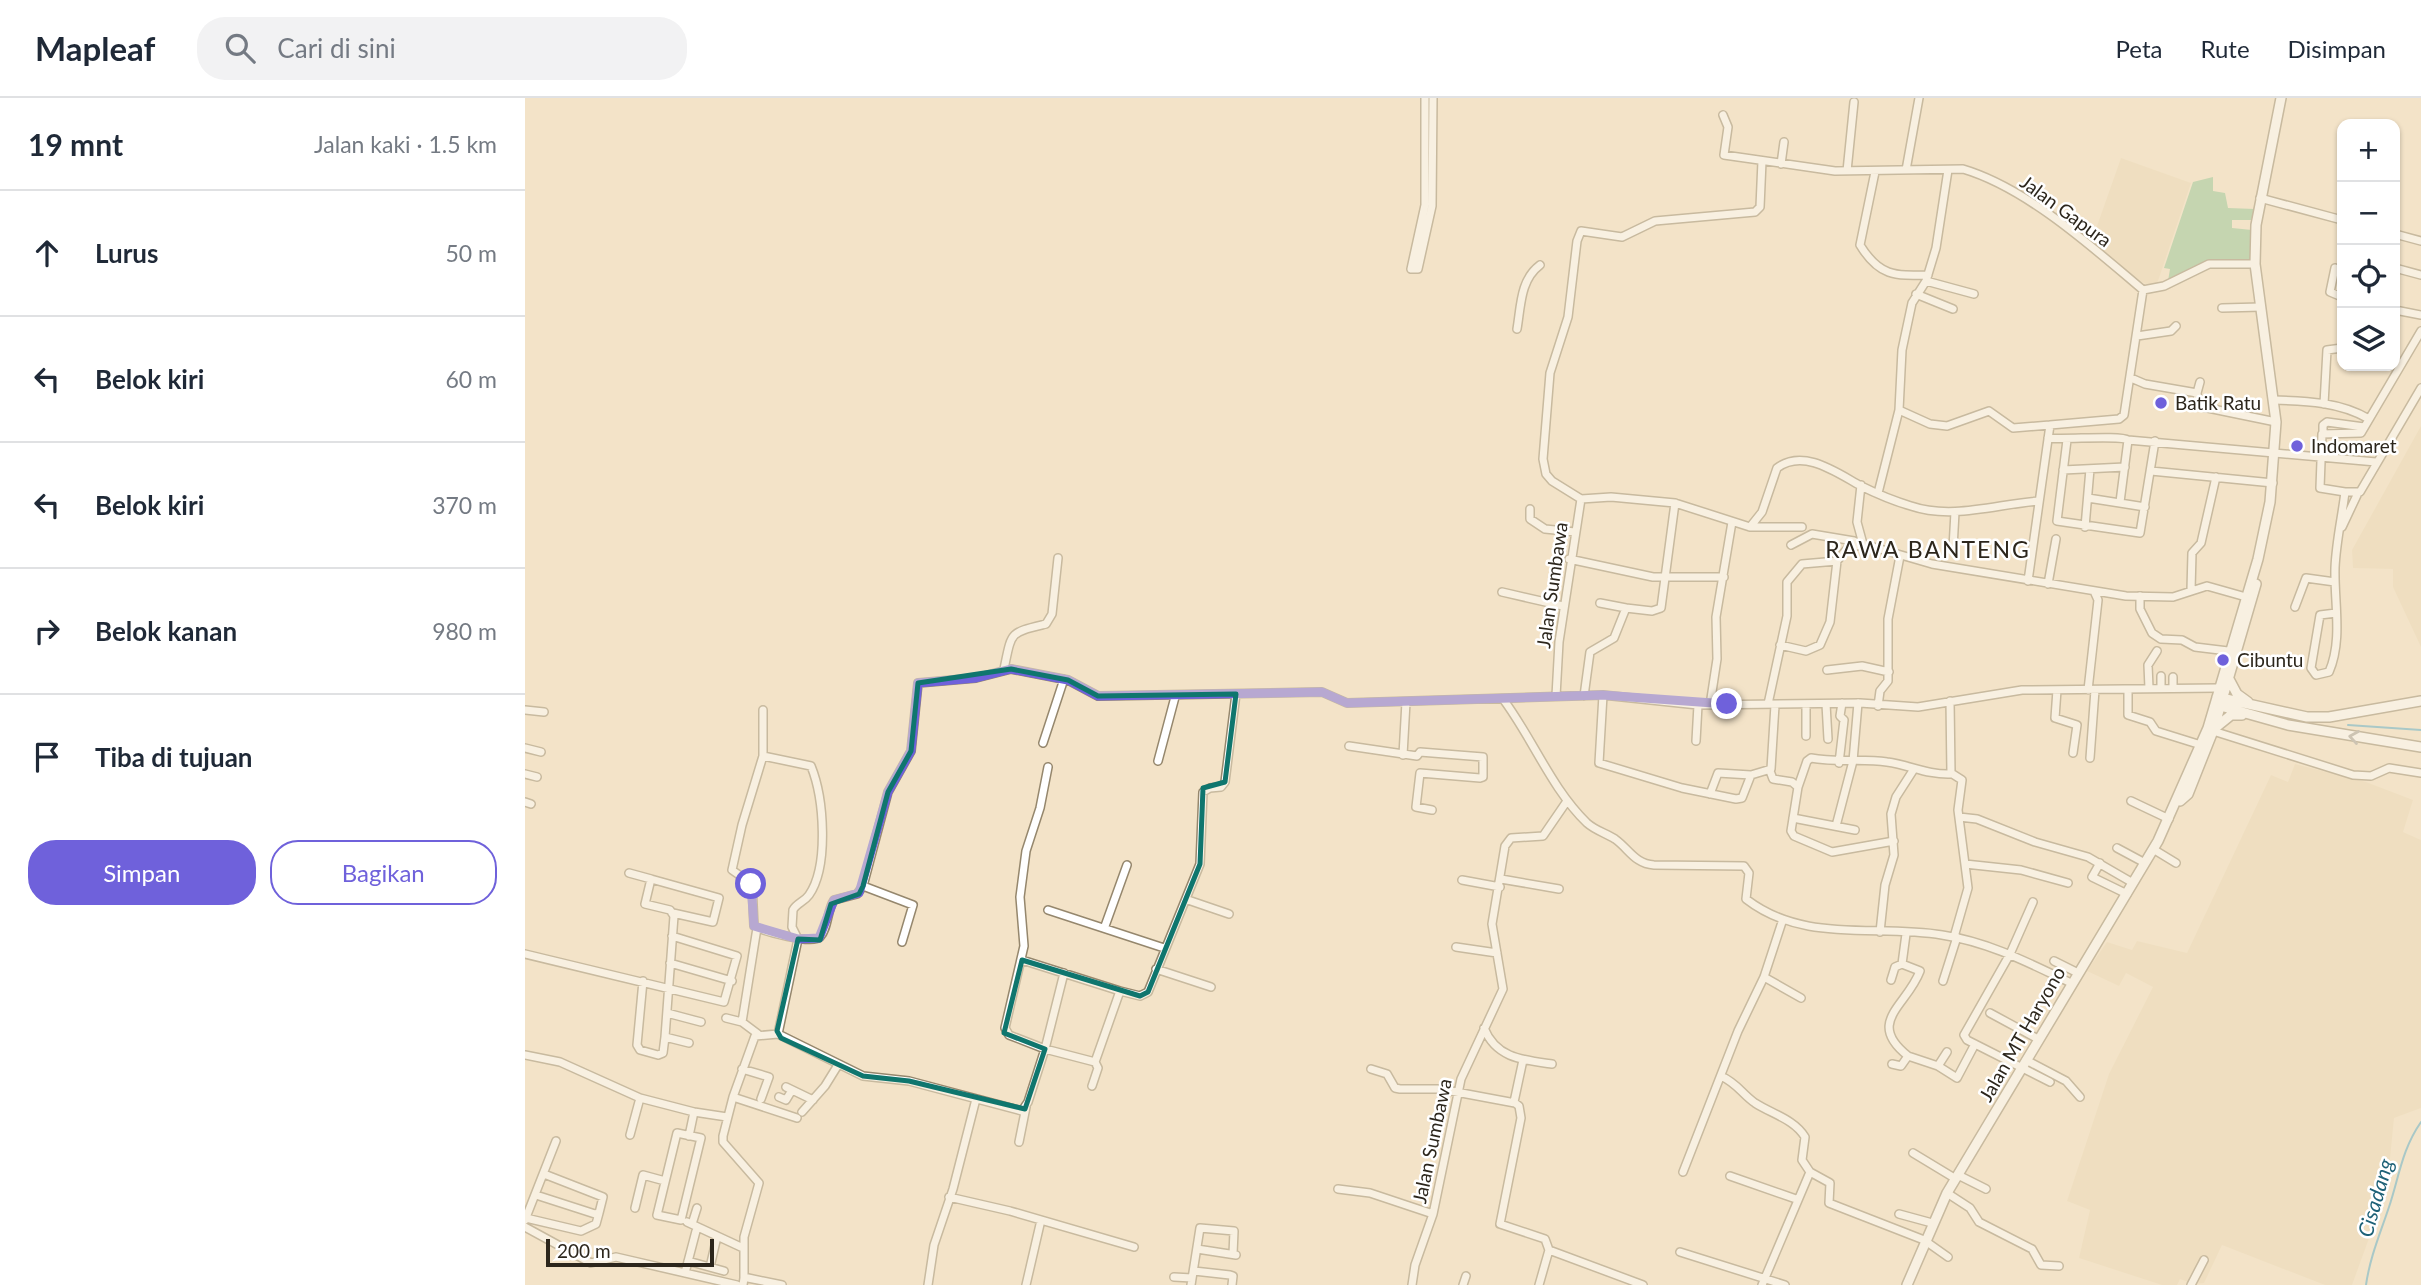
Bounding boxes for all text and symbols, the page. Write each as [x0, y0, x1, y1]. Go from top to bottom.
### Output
search box [197, 17, 687, 80]
text: Mapleaf [35, 28, 155, 68]
icon: search [221, 29, 259, 67]
text: Cari di sini [277, 32, 396, 64]
text: Peta [2116, 34, 2162, 63]
text: Rute [2200, 34, 2250, 63]
text: Disimpan [2288, 34, 2386, 63]
map controls [2337, 119, 2400, 371]
button: + [2337, 119, 2400, 182]
text: 19 mnt [28, 126, 123, 162]
text: Jalan kaki · 1.5 km [314, 130, 497, 158]
street label: Jalan Gapura [2016, 170, 2116, 251]
button: − [2337, 182, 2400, 245]
icon: ahead [28, 234, 66, 272]
text: Lurus [95, 237, 158, 269]
text: 50 m [446, 239, 497, 267]
button: locate [2337, 245, 2400, 308]
button: layers [2337, 308, 2400, 371]
icon: left [28, 360, 66, 398]
text: Belok kiri [95, 363, 204, 395]
text: 60 m [446, 365, 497, 393]
place label: Batik Ratu [2175, 391, 2261, 414]
marker: Batik Ratu [2153, 395, 2169, 411]
place label: Indomaret [2311, 434, 2397, 457]
marker: Indomaret [2289, 438, 2305, 454]
icon: left [28, 486, 66, 524]
text: Belok kiri [95, 489, 204, 521]
text: 370 m [432, 491, 497, 519]
street label: Jalan Sumbawa [1531, 520, 1572, 649]
district label: RAWA BANTENG [1825, 535, 2031, 563]
icon: right [28, 612, 66, 650]
text: Belok kanan [95, 615, 237, 647]
text: 980 m [432, 617, 497, 645]
place label: Cibuntu [2237, 648, 2303, 671]
marker: Cibuntu [2215, 652, 2231, 668]
route end [1711, 688, 1742, 719]
one-way arrow [2348, 730, 2359, 745]
icon: arrive [28, 738, 66, 776]
text: Tiba di tujuan [95, 741, 253, 773]
button: Simpan [28, 840, 256, 905]
button: Bagikan [270, 840, 497, 905]
route start [735, 868, 766, 899]
street label: Jalan MT Haryono [1974, 962, 2070, 1105]
street label: Jalan Sumbawa [1407, 1076, 1456, 1205]
water label: Cisadang [2351, 1155, 2398, 1240]
scale bar [546, 1236, 714, 1268]
text: 200 m [557, 1239, 611, 1262]

